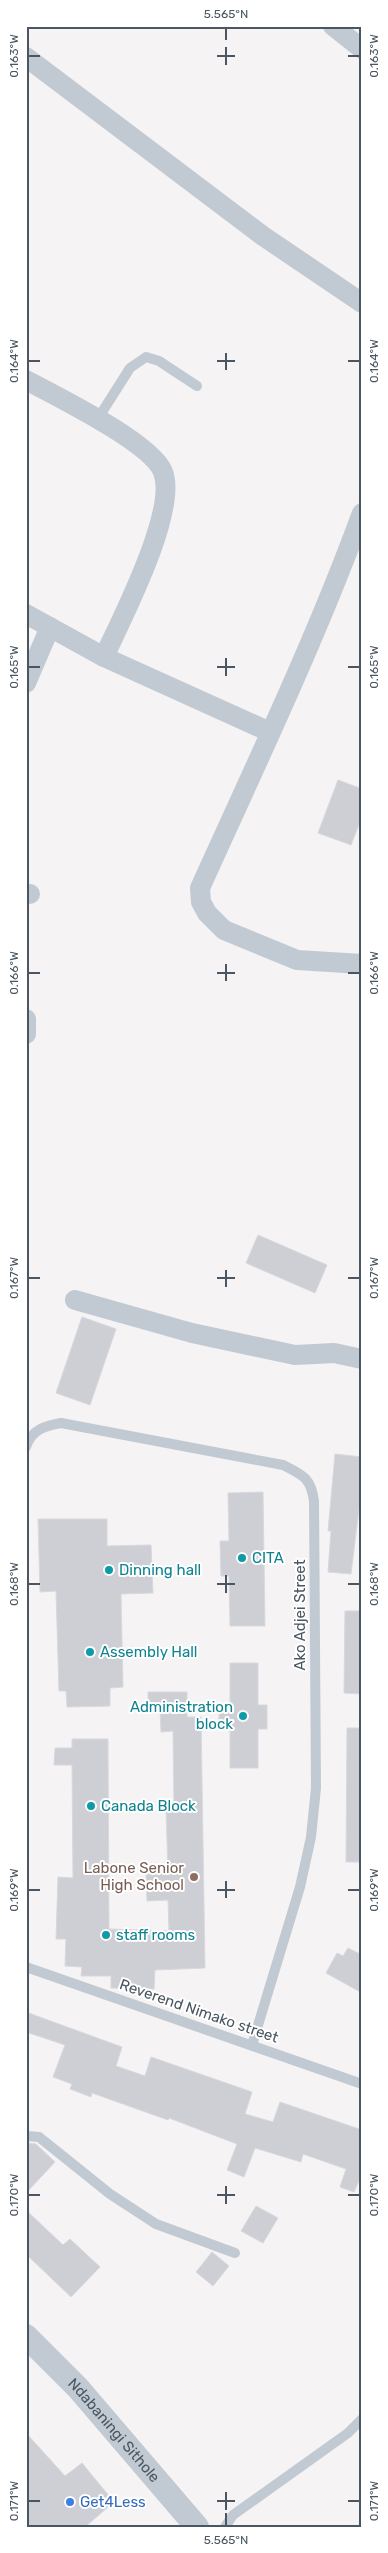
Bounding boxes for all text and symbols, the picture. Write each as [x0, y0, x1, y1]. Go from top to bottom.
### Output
text: 5.565°N [204, 7, 248, 21]
text: 0.163°W [7, 34, 21, 78]
text: 0.163°W [367, 34, 381, 78]
text: 0.164°W [7, 339, 21, 383]
text: 0.164°W [367, 339, 381, 383]
text: 0.165°W [7, 645, 21, 689]
text: 0.165°W [367, 645, 381, 689]
text: 0.166°W [7, 951, 21, 995]
text: 0.166°W [367, 951, 381, 995]
text: 0.167°W [7, 1257, 21, 1299]
text: 0.167°W [367, 1257, 381, 1299]
place label: CITA [252, 1549, 284, 1567]
marker: CITA [236, 1552, 248, 1564]
street label: Ako Adjei Street [291, 1559, 309, 1671]
place label: Dinning hall [119, 1561, 201, 1579]
text: 0.168°W [7, 1562, 21, 1606]
text: 0.168°W [367, 1562, 381, 1606]
marker: Dinning hall [103, 1564, 115, 1576]
place label: Assembly Hall [100, 1643, 198, 1661]
marker: Assembly Hall [84, 1646, 96, 1658]
place label: Administration block [130, 1698, 233, 1733]
marker: Administration block [237, 1710, 249, 1722]
place label: Canada Block [101, 1797, 196, 1815]
marker: Canada Block [85, 1800, 97, 1812]
place label: Labone Senior High School [84, 1859, 184, 1894]
text: 0.169°W [7, 1868, 21, 1912]
text: 0.169°W [367, 1868, 381, 1912]
marker: Labone Senior High School [188, 1871, 200, 1883]
place label: staff rooms [116, 1926, 196, 1944]
marker: staff rooms [100, 1929, 112, 1941]
street label: Reverend Nimako street [117, 1975, 281, 2047]
text: 0.170°W [7, 2173, 21, 2216]
text: 0.170°W [367, 2173, 381, 2216]
street label: Ndabaningi Sithole [64, 2374, 164, 2486]
text: 0.171°W [7, 2480, 21, 2521]
text: 0.171°W [367, 2480, 381, 2521]
place label: Get4Less [80, 2493, 146, 2511]
marker: Get4Less [64, 2496, 76, 2508]
text: 5.565°N [204, 2533, 248, 2547]

